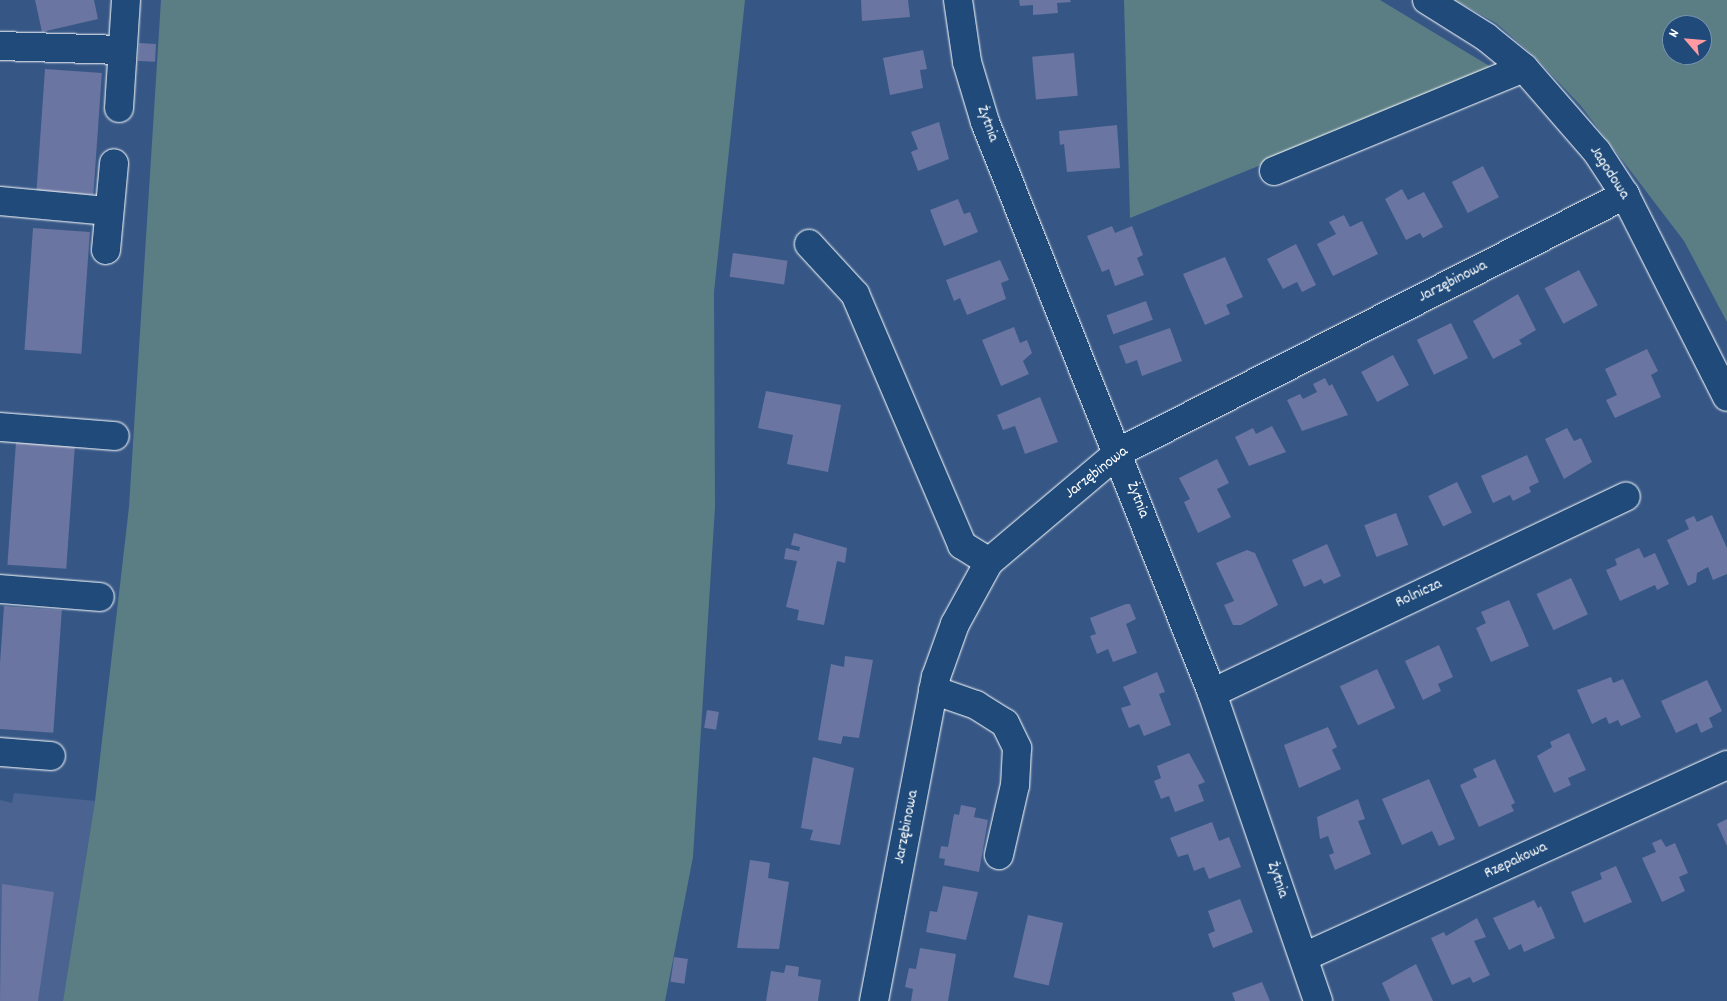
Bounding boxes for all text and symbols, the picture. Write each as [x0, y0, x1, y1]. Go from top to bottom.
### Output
north arrow [1662, 15, 1712, 65]
text: N [1664, 26, 1685, 41]
street label: Żytnia [972, 103, 1002, 145]
street label: Jagodowa [1585, 143, 1633, 203]
street label: Jarzębinowa [1415, 257, 1491, 307]
street label: Jarzębinowa [1062, 442, 1132, 504]
street label: Żytnia [1121, 479, 1153, 521]
street label: Rolnicza [1393, 575, 1445, 613]
street label: Jarzębinowa [890, 789, 924, 865]
street label: Rzepakowa [1481, 838, 1551, 884]
street label: Żytnia [1262, 859, 1292, 901]

